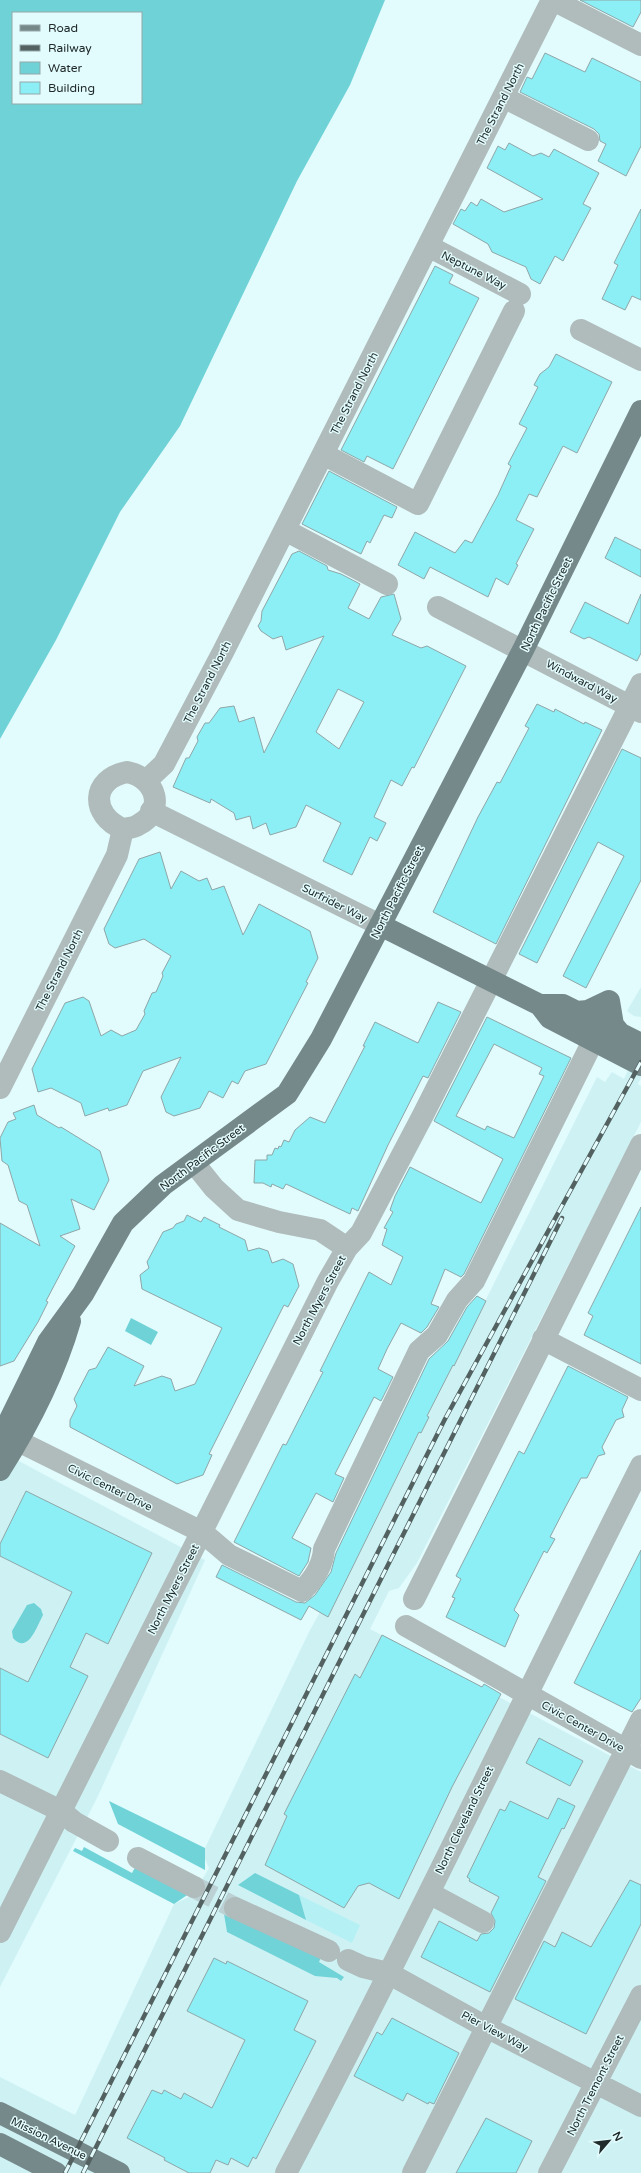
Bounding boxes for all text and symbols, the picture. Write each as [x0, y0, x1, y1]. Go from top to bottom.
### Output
legend [12, 12, 142, 104]
text: Road [48, 21, 78, 35]
text: Railway [48, 41, 92, 55]
text: Water [48, 61, 83, 75]
street label: The Strand North [474, 61, 527, 148]
text: Building [48, 81, 95, 95]
street label: Neptune Way [439, 248, 509, 292]
street label: The Strand North [328, 350, 381, 437]
street label: North Pacific Street [518, 555, 575, 653]
street label: The Strand North [181, 639, 234, 726]
street label: Windward Way [544, 657, 620, 706]
street label: North Pacific Street [368, 844, 426, 941]
street label: Surfrider Way [300, 881, 370, 926]
street label: The Strand North [33, 927, 86, 1014]
street label: North Pacific Street [157, 1121, 247, 1193]
street label: North Myers Street [290, 1253, 349, 1347]
street label: Civic Center Drive [65, 1461, 154, 1514]
street label: North Myers Street [145, 1542, 202, 1637]
street label: Civic Center Drive [539, 1698, 626, 1755]
street label: North Cleveland Street [433, 1764, 496, 1876]
street label: Pier View Way [459, 2008, 531, 2055]
street label: North Tremont Street [564, 2032, 626, 2138]
street label: Mission Avenue [9, 2115, 89, 2162]
north arrow [589, 2121, 629, 2161]

